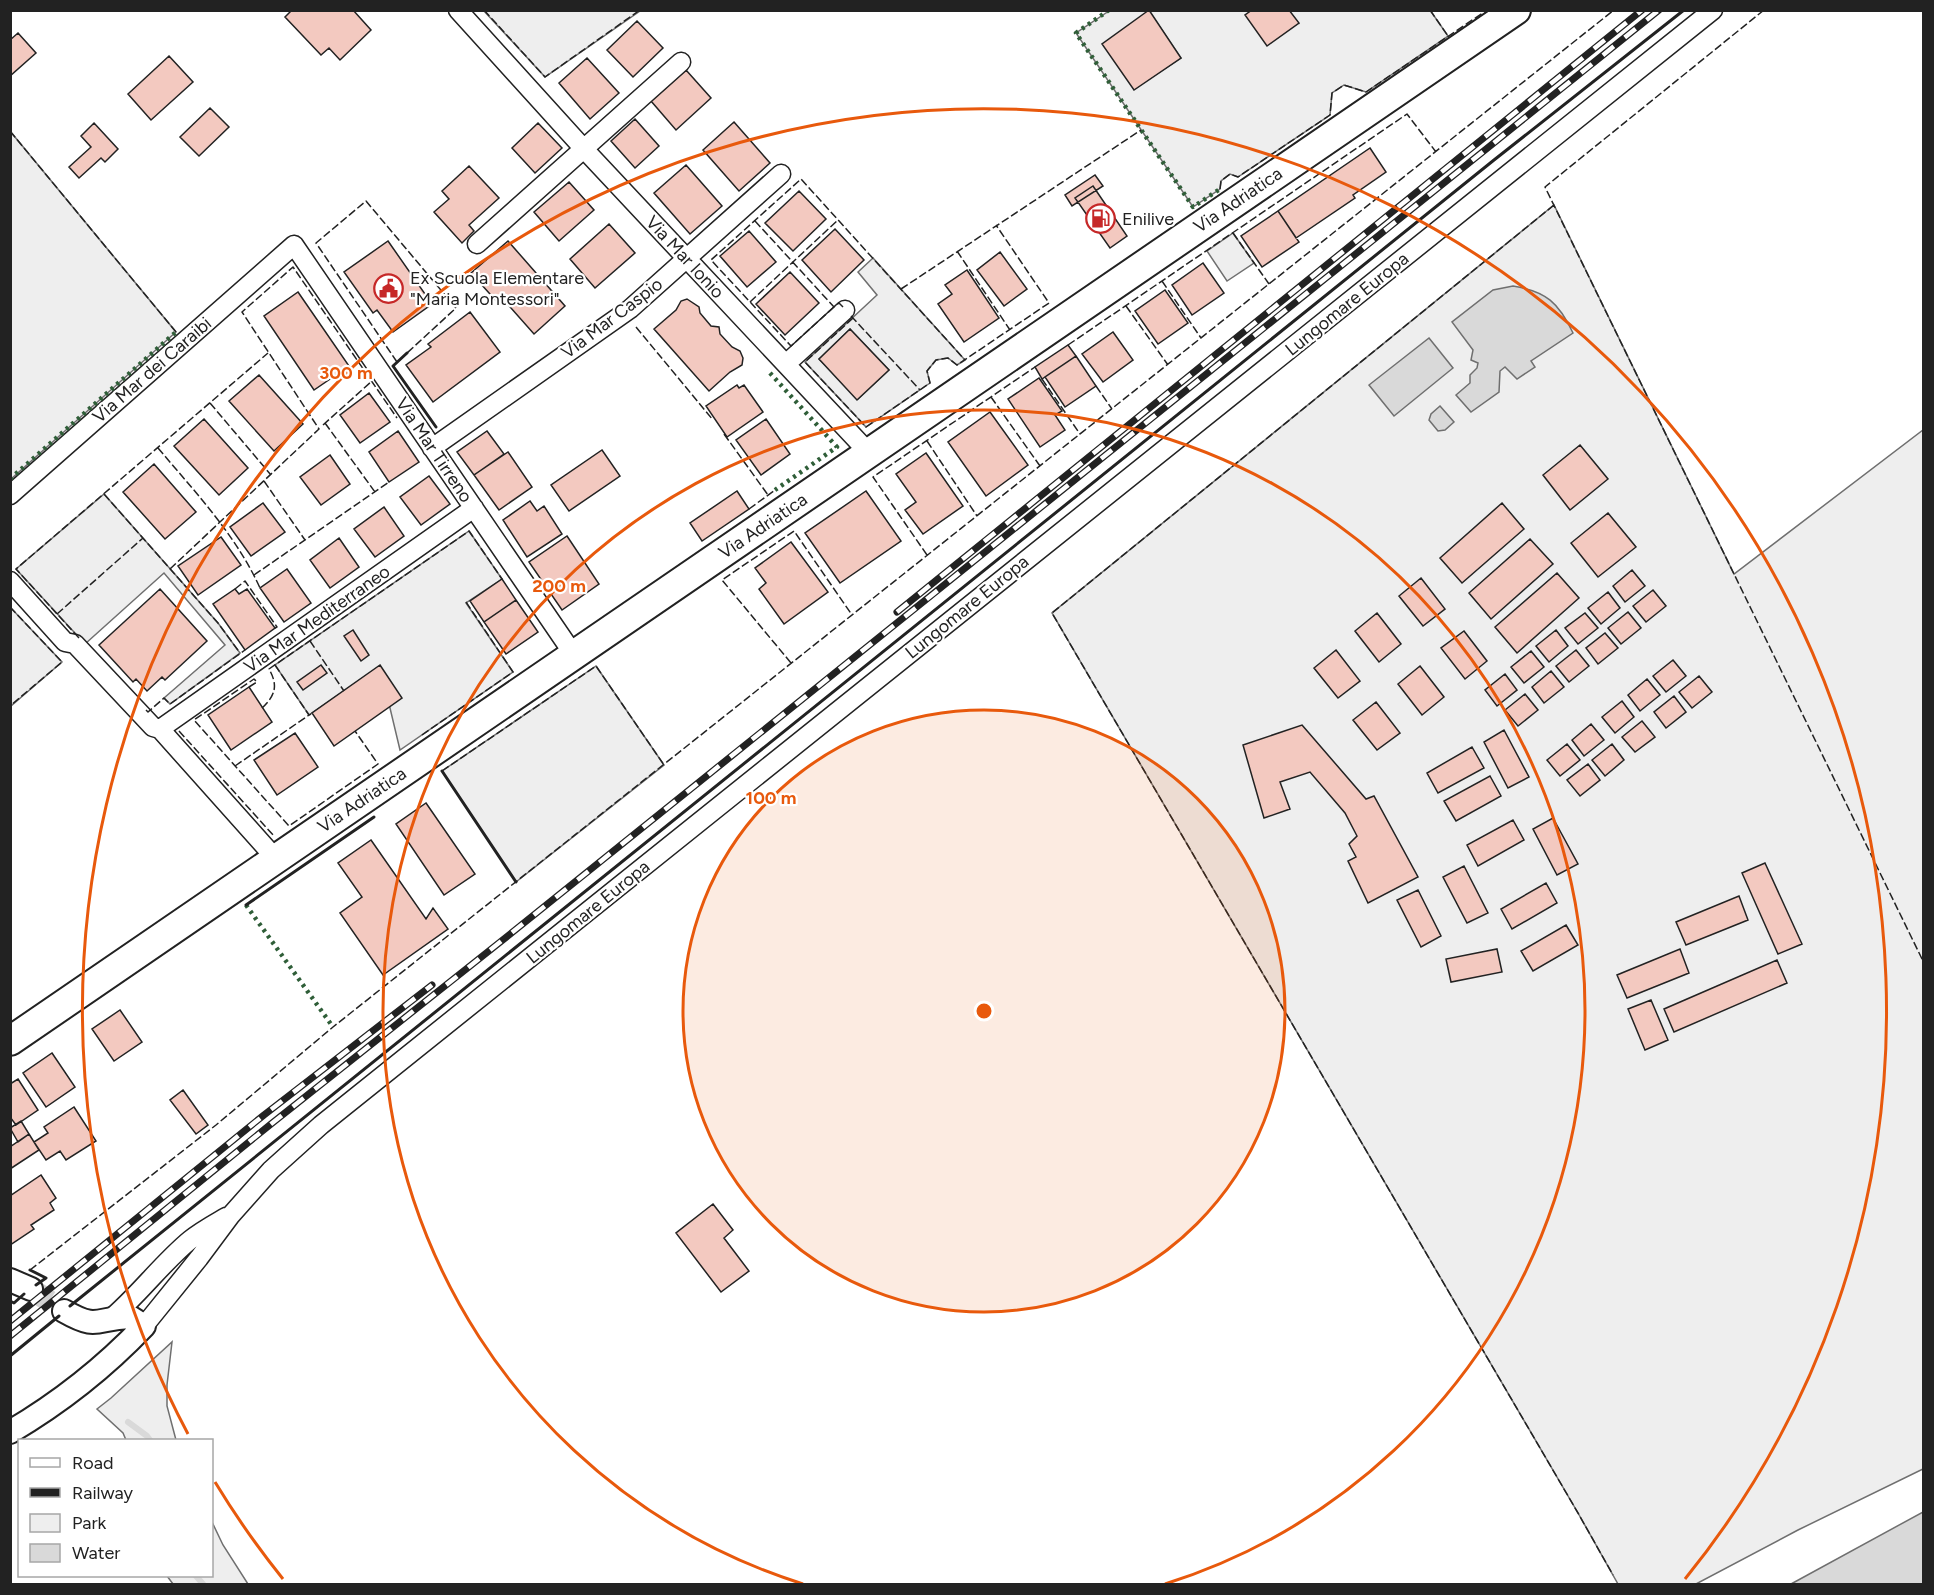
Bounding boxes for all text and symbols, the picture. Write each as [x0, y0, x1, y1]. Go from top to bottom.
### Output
street label: Via Adriatica [1189, 162, 1287, 238]
fuel station icon: Enilive [1085, 203, 1117, 235]
place label: Enilive [1122, 208, 1174, 230]
street label: Via Mar Ionio [641, 211, 729, 303]
street label: Lungomare Europa [1281, 248, 1413, 360]
place label: Ex Scuola Elementare "Maria Montessori" [410, 267, 584, 310]
public building icon: Ex Scuola Elementare "Maria Montessori" [373, 272, 405, 304]
street label: Via Mar Caspio [557, 273, 667, 363]
street label: Via Mar dei Caraibi [88, 312, 216, 428]
text: 300 m [319, 362, 373, 384]
street label: Via Mar Tirreno [391, 393, 477, 507]
street label: Via Adriatica [714, 488, 812, 564]
street label: Lungomare Europa [901, 551, 1033, 663]
street label: Via Mar Mediterraneo [240, 560, 394, 678]
text: 200 m [532, 575, 586, 597]
street label: Via Adriatica [313, 762, 411, 838]
text: 100 m [746, 787, 796, 809]
street label: Lungomare Europa [522, 856, 654, 968]
centre of rings [974, 1001, 994, 1021]
legend [18, 1439, 213, 1577]
text: Road [72, 1452, 113, 1474]
text: Railway [72, 1482, 134, 1504]
text: Park [72, 1512, 107, 1534]
text: Water [72, 1542, 120, 1564]

